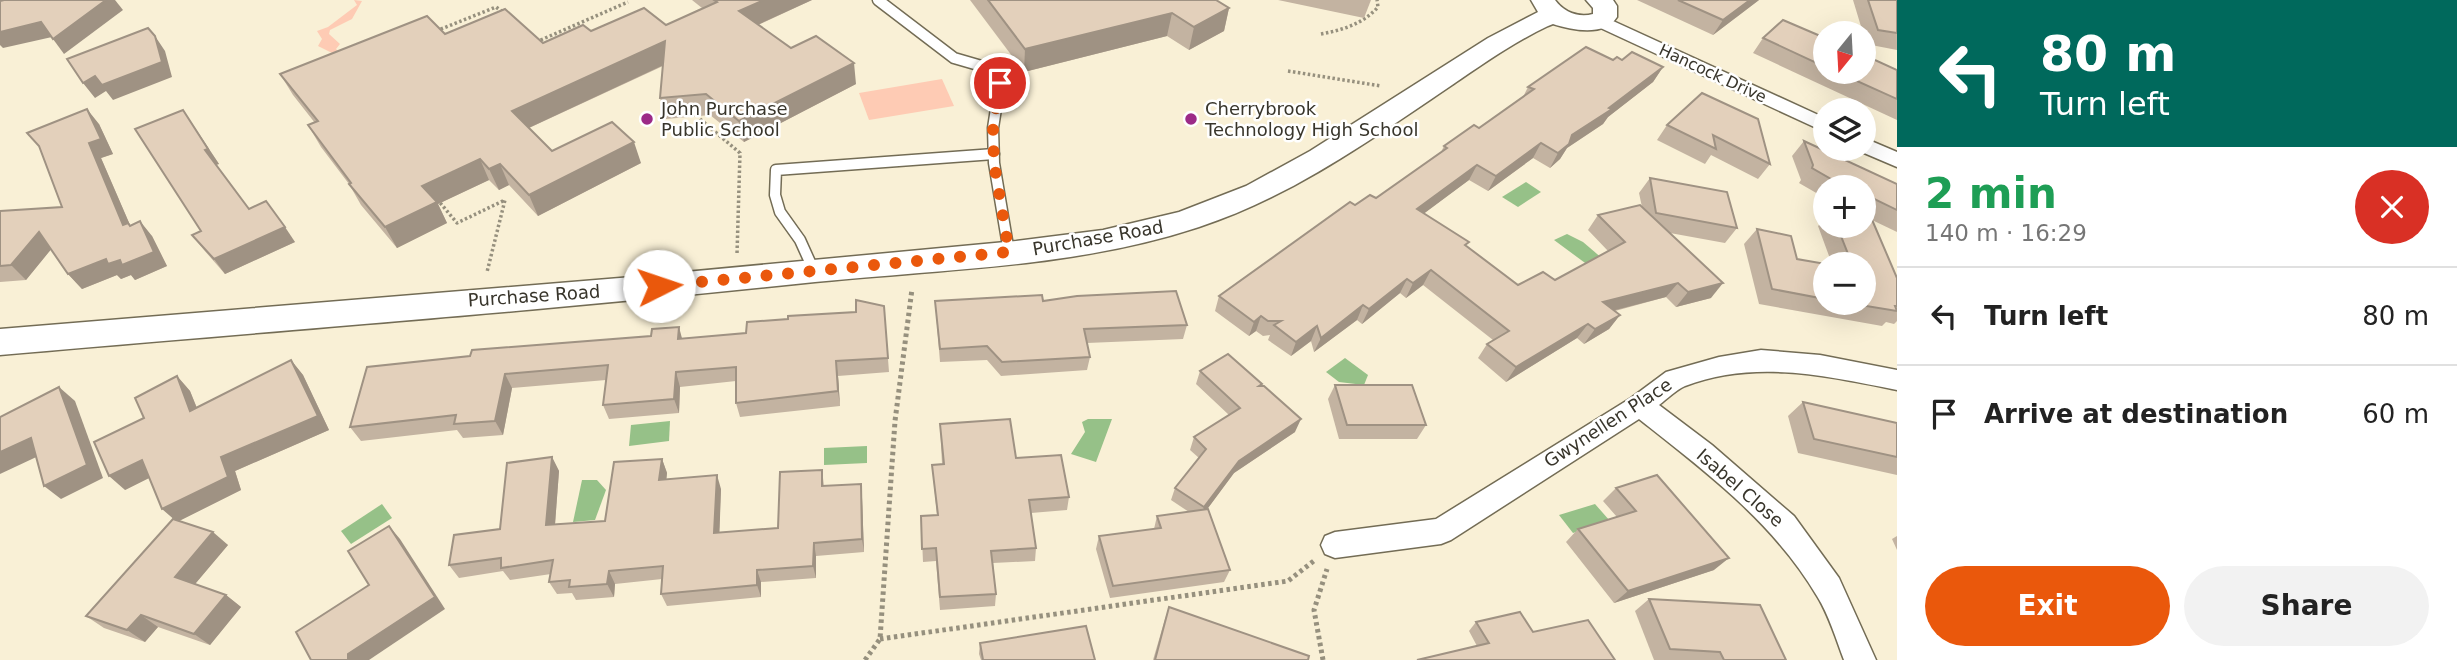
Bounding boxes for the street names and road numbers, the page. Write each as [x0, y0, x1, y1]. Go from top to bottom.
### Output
street label: Hancock Drive [1656, 40, 1770, 107]
street label: Purchase Road [1031, 216, 1165, 259]
street label: Purchase Road [467, 280, 601, 311]
street label: Gwynellen Place [1540, 374, 1675, 472]
street label: Isabel Close [1693, 444, 1788, 531]

